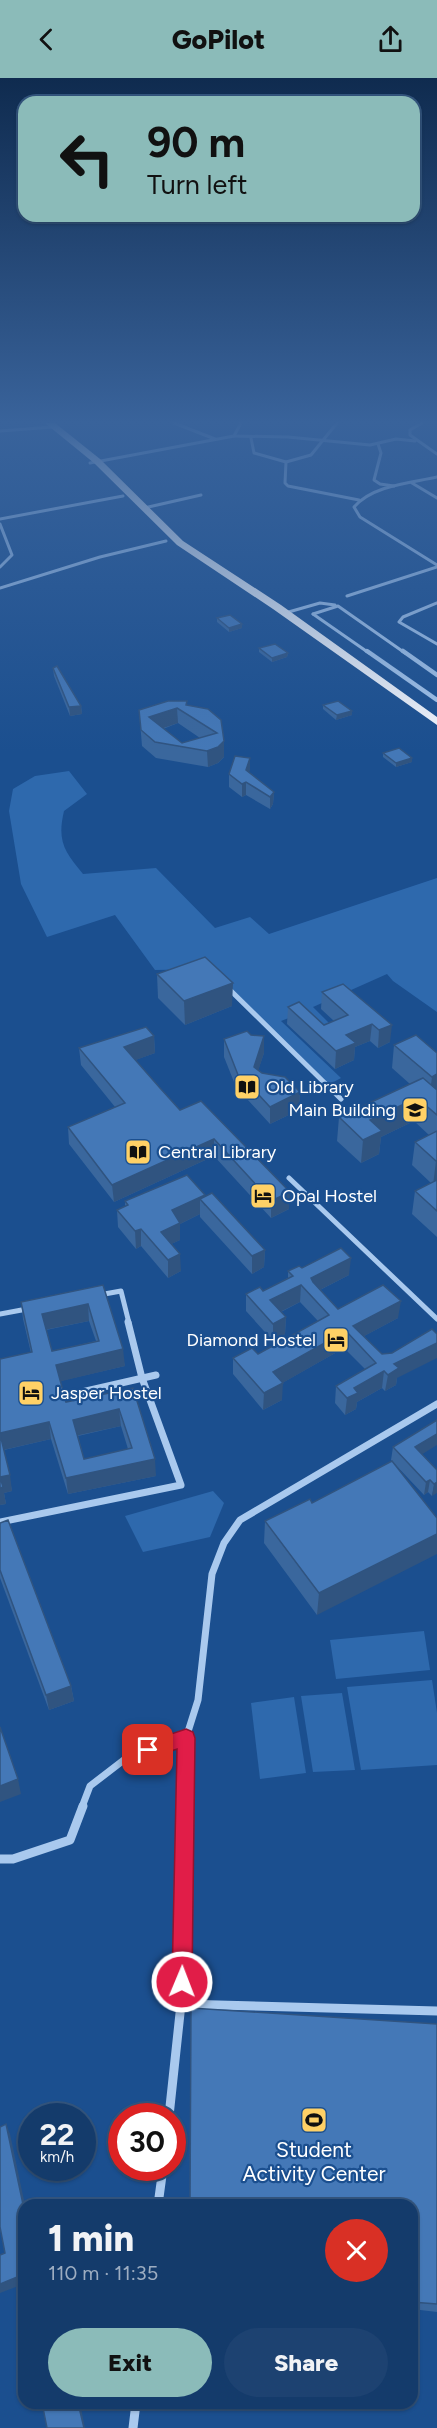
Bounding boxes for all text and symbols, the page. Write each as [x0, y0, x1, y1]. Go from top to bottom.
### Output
icon: back [30, 23, 63, 56]
text: GoPilot [172, 23, 265, 56]
icon: share [374, 23, 407, 56]
text: 90 m [147, 117, 245, 168]
icon: left [48, 120, 126, 198]
text: Turn left [147, 168, 247, 201]
library icon: Old Library [232, 1072, 262, 1102]
place label: Old Library [266, 1076, 354, 1098]
school or university icon: Main Building [400, 1095, 430, 1125]
place label: Main Building [288, 1099, 396, 1121]
library icon: Central Library [123, 1137, 153, 1167]
place label: Central Library [158, 1141, 277, 1163]
hotel icon: Opal Hostel [248, 1181, 278, 1211]
place label: Opal Hostel [282, 1185, 377, 1207]
hotel icon: Diamond Hostel [321, 1325, 351, 1355]
place label: Diamond Hostel [187, 1329, 316, 1351]
hotel icon: Jasper Hostel [16, 1378, 46, 1408]
place label: Jasper Hostel [51, 1382, 162, 1404]
pin [122, 1724, 173, 1775]
icon: arrive [131, 1733, 164, 1766]
position arrow [150, 1950, 214, 2014]
speed limit sign: 30 [108, 2103, 186, 2181]
sports icon: Student Activity Center [299, 2105, 329, 2135]
text: 22 [40, 2116, 74, 2153]
place label: Student Activity Center [243, 2137, 386, 2186]
text: km/h [40, 2148, 74, 2166]
text: 1 min [48, 2217, 134, 2260]
button: close [325, 2219, 388, 2282]
text: 110 m · 11:35 [48, 2261, 158, 2285]
button: Exit [48, 2328, 212, 2397]
button: Share [224, 2328, 388, 2397]

